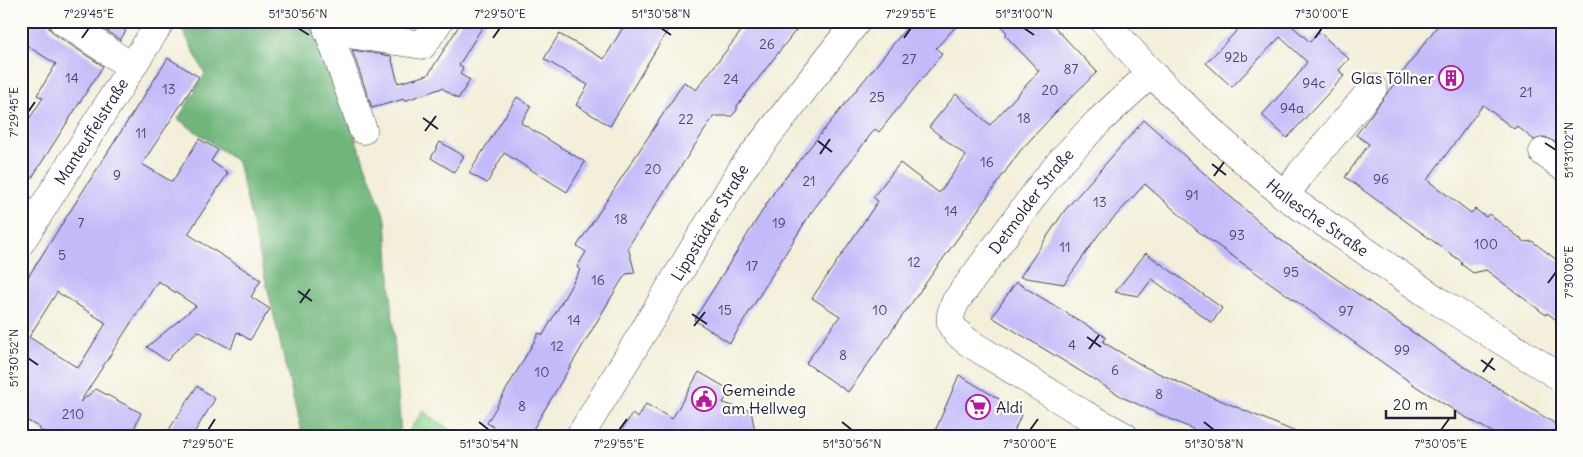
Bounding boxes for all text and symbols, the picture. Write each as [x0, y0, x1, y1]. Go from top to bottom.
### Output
text: 7°29'45"E [64, 6, 114, 21]
text: 51°30'56"N [269, 6, 327, 21]
text: 7°29'50"E [474, 6, 526, 21]
text: 51°30'58"N [632, 6, 690, 21]
text: 7°29'55"E [886, 6, 936, 21]
text: 51°31'00"N [995, 6, 1053, 21]
text: 7°30'00"E [1295, 6, 1349, 21]
house number: 26 [759, 35, 775, 53]
house number: 92b [1224, 48, 1248, 66]
house number: 27 [902, 50, 916, 68]
house number: 87 [1064, 60, 1079, 78]
building icon: Glas Töllner [1438, 65, 1464, 91]
place label: Glas Töllner [1351, 68, 1434, 88]
house number: 14 [65, 69, 79, 87]
house number: 24 [723, 70, 739, 88]
street label: Manteuffelstraße [50, 74, 132, 188]
house number: 94c [1302, 74, 1326, 92]
house number: 13 [162, 80, 176, 98]
house number: 20 [1042, 81, 1058, 99]
house number: 21 [1519, 83, 1533, 101]
text: 7°29'45"E [6, 87, 21, 137]
house number: 25 [869, 88, 885, 106]
house number: 94a [1280, 99, 1304, 117]
house number: 18 [1017, 109, 1031, 127]
house number: 22 [678, 110, 694, 128]
text: 51°31'02"N [1561, 122, 1576, 178]
house number: 11 [135, 124, 147, 142]
street label: Detmolder Straße [984, 144, 1078, 258]
house number: 16 [980, 153, 994, 171]
house number: 20 [645, 160, 661, 178]
street label: Lippstädter Straße [667, 160, 753, 284]
house number: 9 [113, 166, 121, 184]
house number: 96 [1373, 170, 1389, 188]
house number: 21 [802, 172, 816, 190]
street label: Hallesche Straße [1262, 175, 1372, 260]
house number: 91 [1185, 186, 1199, 204]
house number: 13 [1093, 193, 1107, 211]
house number: 14 [944, 202, 958, 220]
house number: 18 [614, 210, 628, 228]
house number: 7 [78, 214, 85, 232]
house number: 19 [772, 214, 786, 232]
house number: 93 [1229, 226, 1245, 244]
house number: 100 [1474, 235, 1498, 253]
house number: 11 [1059, 238, 1071, 256]
house number: 5 [58, 246, 66, 264]
text: 7°30'05"E [1561, 246, 1576, 298]
house number: 12 [907, 253, 921, 271]
house number: 17 [746, 257, 758, 275]
house number: 95 [1283, 263, 1299, 281]
house number: 16 [591, 271, 605, 289]
house number: 15 [718, 301, 732, 319]
house number: 10 [873, 301, 887, 319]
house number: 97 [1339, 302, 1354, 320]
house number: 14 [567, 311, 581, 329]
text: 51°30'52"N [6, 329, 21, 387]
house number: 4 [1068, 336, 1076, 354]
house number: 12 [550, 337, 564, 355]
house number: 99 [1394, 341, 1410, 359]
house number: 8 [839, 346, 847, 364]
house number: 6 [1111, 361, 1119, 379]
house number: 10 [535, 363, 549, 381]
place label: Gemeinde am Hellweg [722, 380, 806, 418]
house number: 8 [1155, 385, 1163, 403]
public building icon: Gemeinde am Hellweg [691, 386, 717, 412]
scale bar [1386, 387, 1454, 419]
supermarket icon: Aldi [965, 394, 991, 420]
text: 20 m [1393, 395, 1428, 414]
house number: 8 [518, 397, 526, 415]
place label: Aldi [996, 397, 1023, 417]
house number: 210 [62, 405, 84, 423]
text: 7°29'50"E [182, 436, 234, 451]
text: 51°30'54"N [460, 436, 518, 451]
text: 7°29'55"E [594, 436, 644, 451]
text: 51°30'56"N [823, 436, 881, 451]
text: 7°30'00"E [1003, 436, 1057, 451]
text: 51°30'58"N [1185, 436, 1243, 451]
text: 7°30'05"E [1415, 436, 1467, 451]

